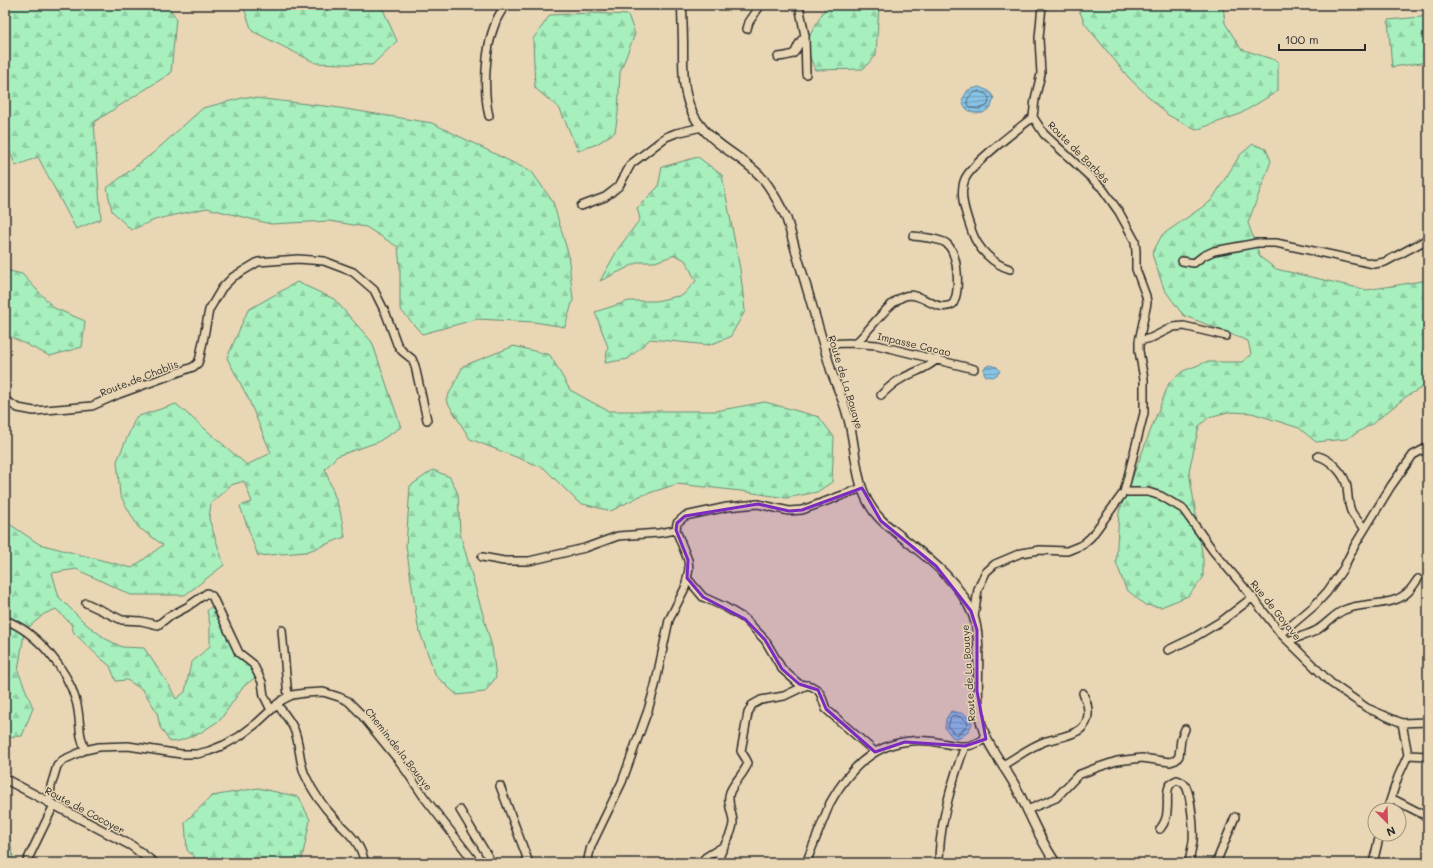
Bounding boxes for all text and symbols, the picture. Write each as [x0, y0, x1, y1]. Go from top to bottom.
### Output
scale bar [1279, 26, 1365, 52]
text: 100 m [1285, 31, 1319, 47]
street label: Route de Barbès [1045, 118, 1113, 186]
street label: Impasse Cacao [876, 329, 952, 359]
street label: Route de La Bouaye [825, 333, 867, 431]
street label: Route de Chablis [98, 357, 180, 399]
street label: Rue de Goyave [1248, 577, 1304, 643]
street label: Route de La Bouaye [958, 624, 978, 722]
street label: Chemin de la Bouaye [362, 705, 436, 793]
street label: Route de Cocoyer [43, 783, 127, 837]
north arrow [1367, 802, 1407, 842]
text: N [1384, 823, 1398, 840]

